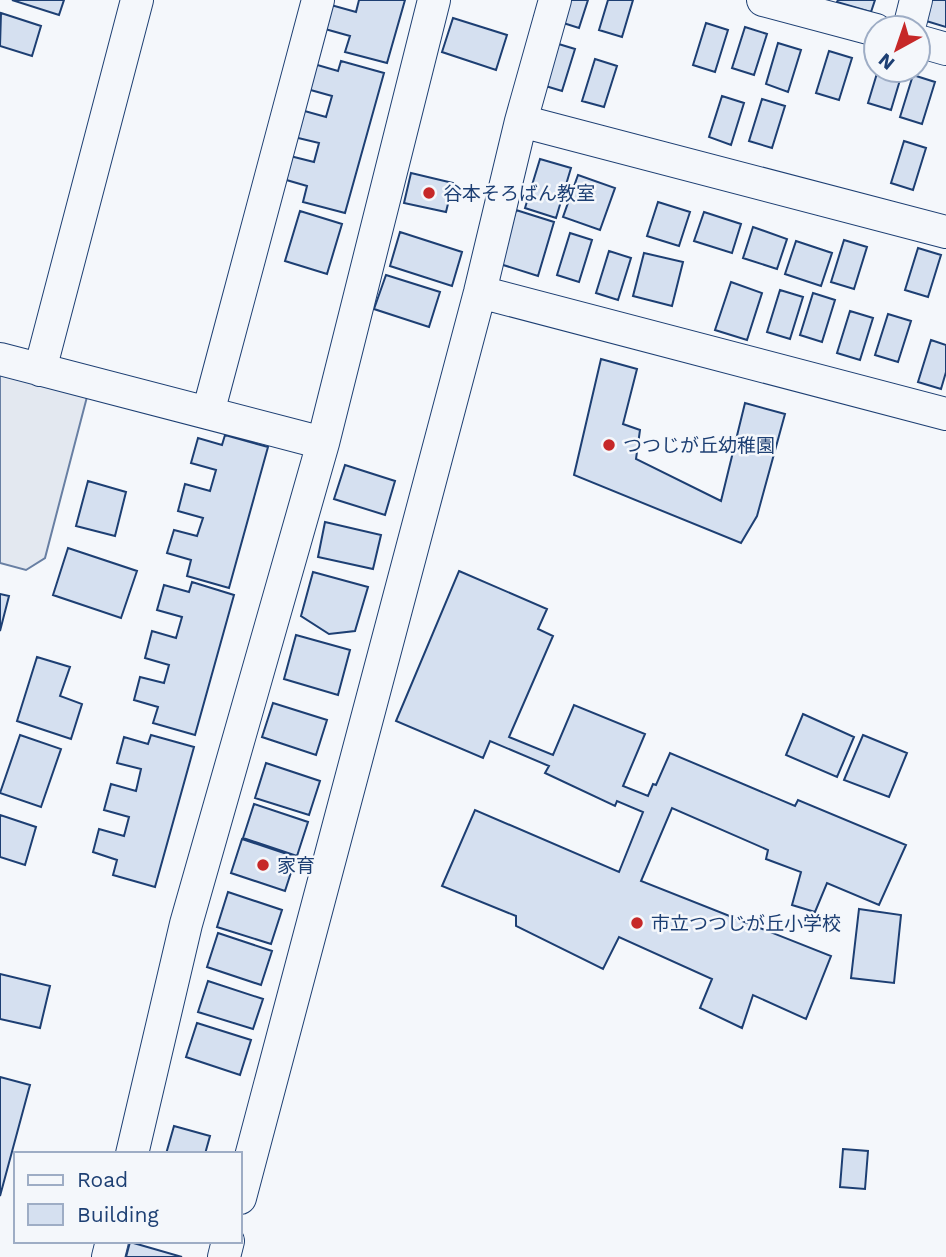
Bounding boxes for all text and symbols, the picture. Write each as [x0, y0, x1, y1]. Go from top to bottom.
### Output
north arrow [862, 14, 932, 84]
text: N [874, 48, 899, 75]
place label: 谷本そろばん教室 [443, 182, 595, 205]
marker: 谷本そろばん教室 [421, 185, 437, 201]
place label: つつじが丘幼稚園 [623, 434, 775, 457]
marker: つつじが丘幼稚園 [601, 437, 617, 453]
place label: 家育 [277, 854, 315, 877]
marker: 家育 [255, 857, 271, 873]
place label: 市立つつじが丘小学校 [651, 912, 841, 935]
marker: 市立つつじが丘小学校 [629, 915, 645, 931]
legend [14, 1152, 242, 1243]
text: Road [77, 1167, 128, 1192]
text: Building [77, 1202, 159, 1227]

